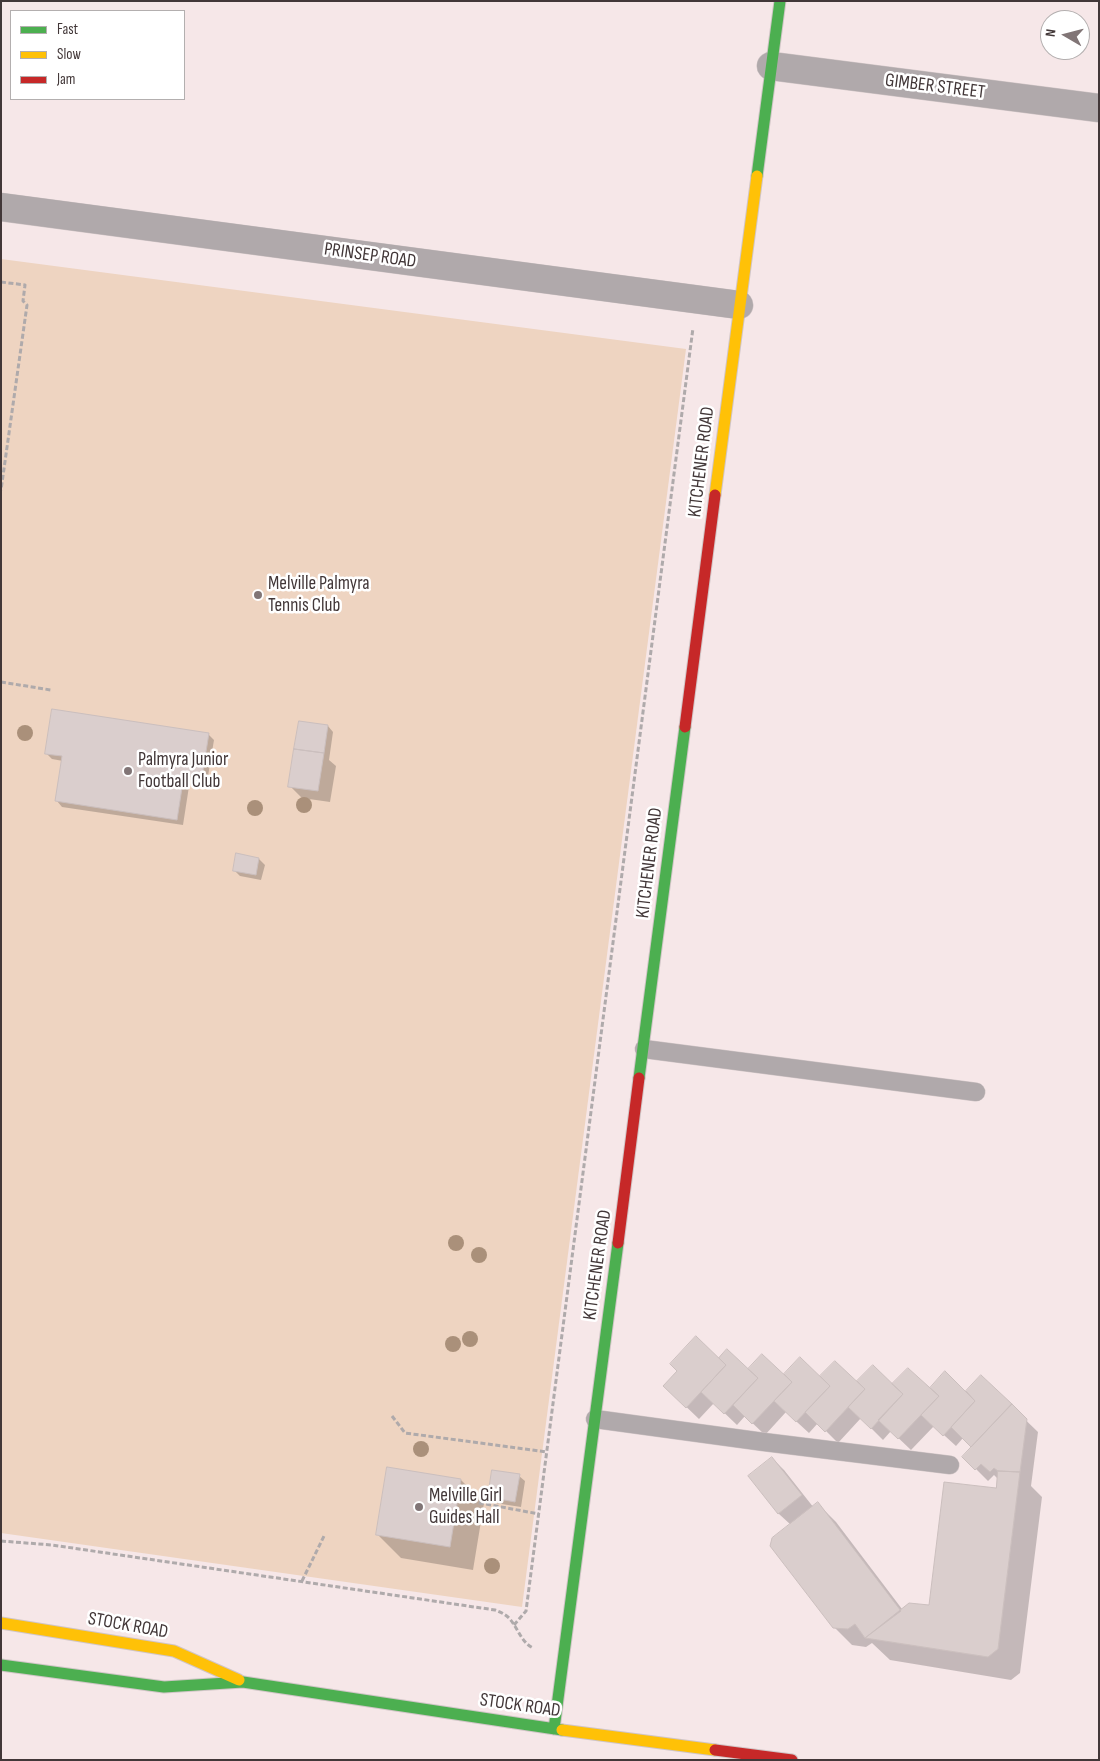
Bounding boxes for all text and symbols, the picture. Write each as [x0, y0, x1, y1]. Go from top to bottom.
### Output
legend [10, 10, 185, 100]
north arrow [1040, 10, 1090, 60]
text: Fast [57, 20, 78, 39]
text: N [1042, 28, 1060, 38]
text: Slow [57, 45, 81, 64]
text: Jam [57, 70, 75, 89]
street label: GIMBER STREET [884, 70, 986, 104]
street label: PRINSEP ROAD [323, 238, 417, 274]
street label: KITCHENER ROAD [684, 405, 720, 519]
place label: Melville Palmyra Tennis Club [268, 573, 370, 617]
marker: Melville Palmyra Tennis Club [252, 589, 264, 601]
place label: Palmyra Junior Football Club [138, 749, 228, 793]
marker: Palmyra Junior Football Club [122, 765, 134, 777]
street label: KITCHENER ROAD [632, 806, 668, 920]
street label: KITCHENER ROAD [579, 1208, 617, 1322]
place label: Melville Girl Guides Hall [429, 1485, 502, 1529]
marker: Melville Girl Guides Hall [413, 1501, 425, 1513]
street label: STOCK ROAD [86, 1608, 170, 1644]
street label: STOCK ROAD [478, 1689, 562, 1723]

